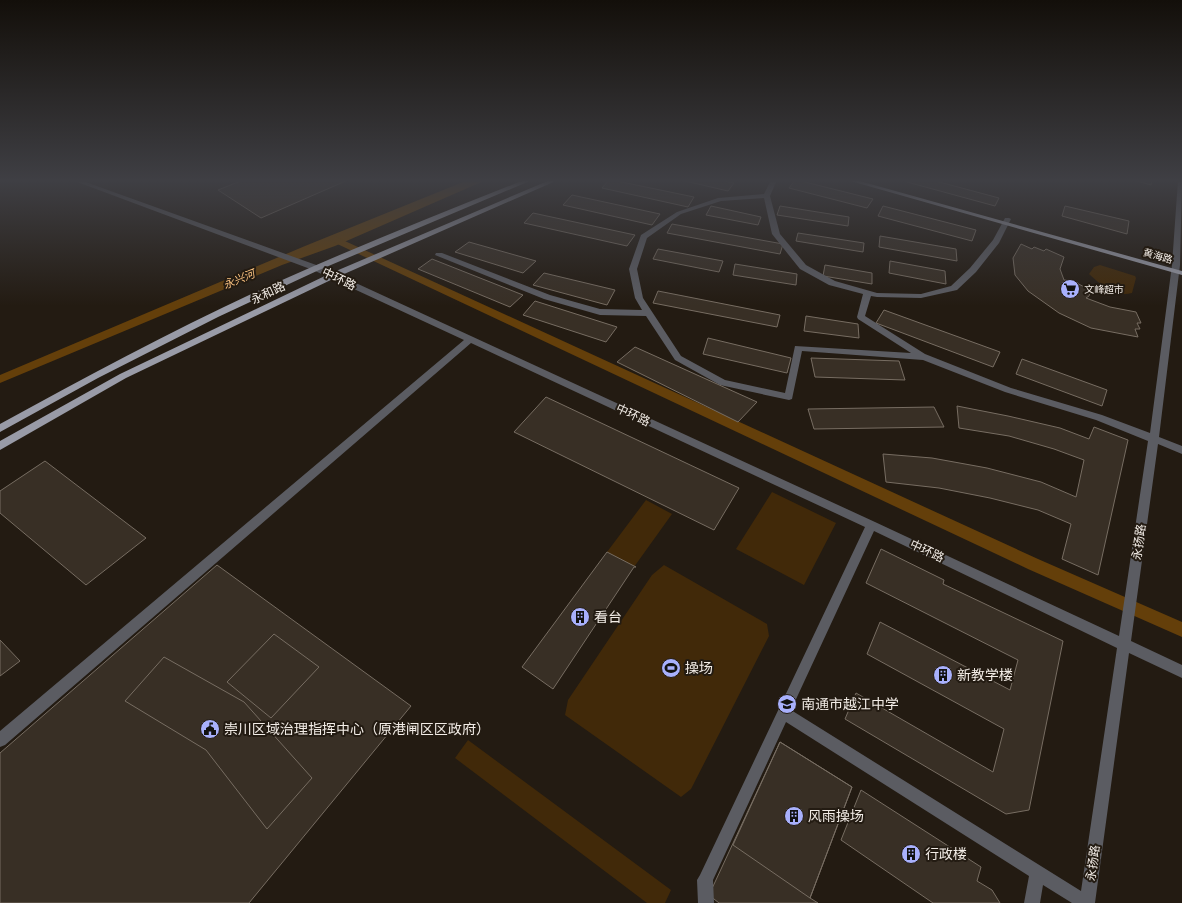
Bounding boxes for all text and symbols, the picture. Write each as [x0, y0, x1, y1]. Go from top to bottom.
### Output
street label: 黄海路 [1142, 247, 1174, 265]
street label: 中环路 [320, 265, 358, 293]
water label: 永兴河 [221, 267, 258, 291]
supermarket icon: 文峰超市 [1059, 278, 1081, 300]
street label: 永和路 [249, 279, 287, 307]
place label: 文峰超市 [1084, 284, 1124, 295]
street label: 中环路 [614, 401, 652, 429]
street label: 永扬路 [1130, 523, 1148, 561]
street label: 中环路 [908, 537, 946, 565]
building icon: 看台 [569, 606, 591, 628]
place label: 看台 [594, 609, 622, 625]
sports icon: 操场 [660, 657, 682, 679]
place label: 操场 [685, 660, 713, 676]
building icon: 新教学楼 [932, 664, 954, 686]
place label: 新教学楼 [957, 667, 1013, 683]
school or university icon: 南通市越江中学 [776, 693, 798, 715]
place label: 南通市越江中学 [801, 696, 899, 712]
public building icon: 崇川区域治理指挥中心（原港闸区区政府） [199, 718, 221, 740]
place label: 崇川区域治理指挥中心（原港闸区区政府） [224, 721, 490, 737]
building icon: 风雨操场 [783, 805, 805, 827]
place label: 风雨操场 [808, 808, 864, 824]
building icon: 行政楼 [900, 843, 922, 865]
street label: 永扬路 [1084, 844, 1102, 882]
place label: 行政楼 [925, 846, 967, 862]

